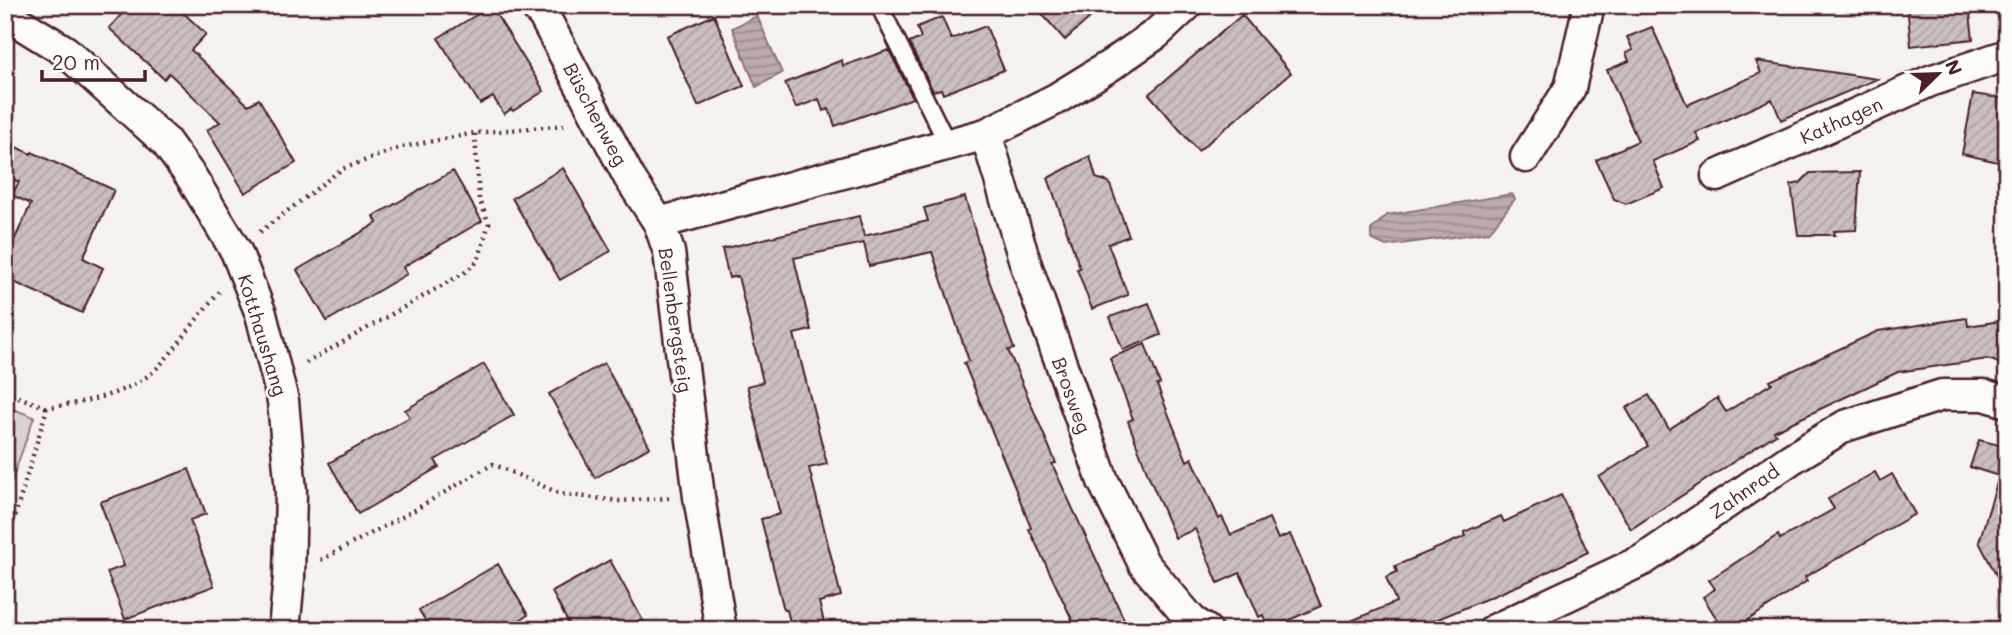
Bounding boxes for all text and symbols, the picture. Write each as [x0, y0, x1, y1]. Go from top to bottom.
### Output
scale bar [42, 38, 145, 82]
north arrow [1904, 38, 1974, 108]
text: 20 m [52, 48, 100, 75]
text: N [1940, 56, 1968, 79]
street label: Büschenweg [558, 58, 634, 170]
street label: Kathagen [1796, 91, 1886, 149]
street label: Bellenbergsteig [653, 246, 699, 394]
street label: Kotthaushang [233, 271, 293, 399]
street label: Brosweg [1047, 353, 1097, 437]
street label: Zahnrad [1704, 458, 1784, 524]

